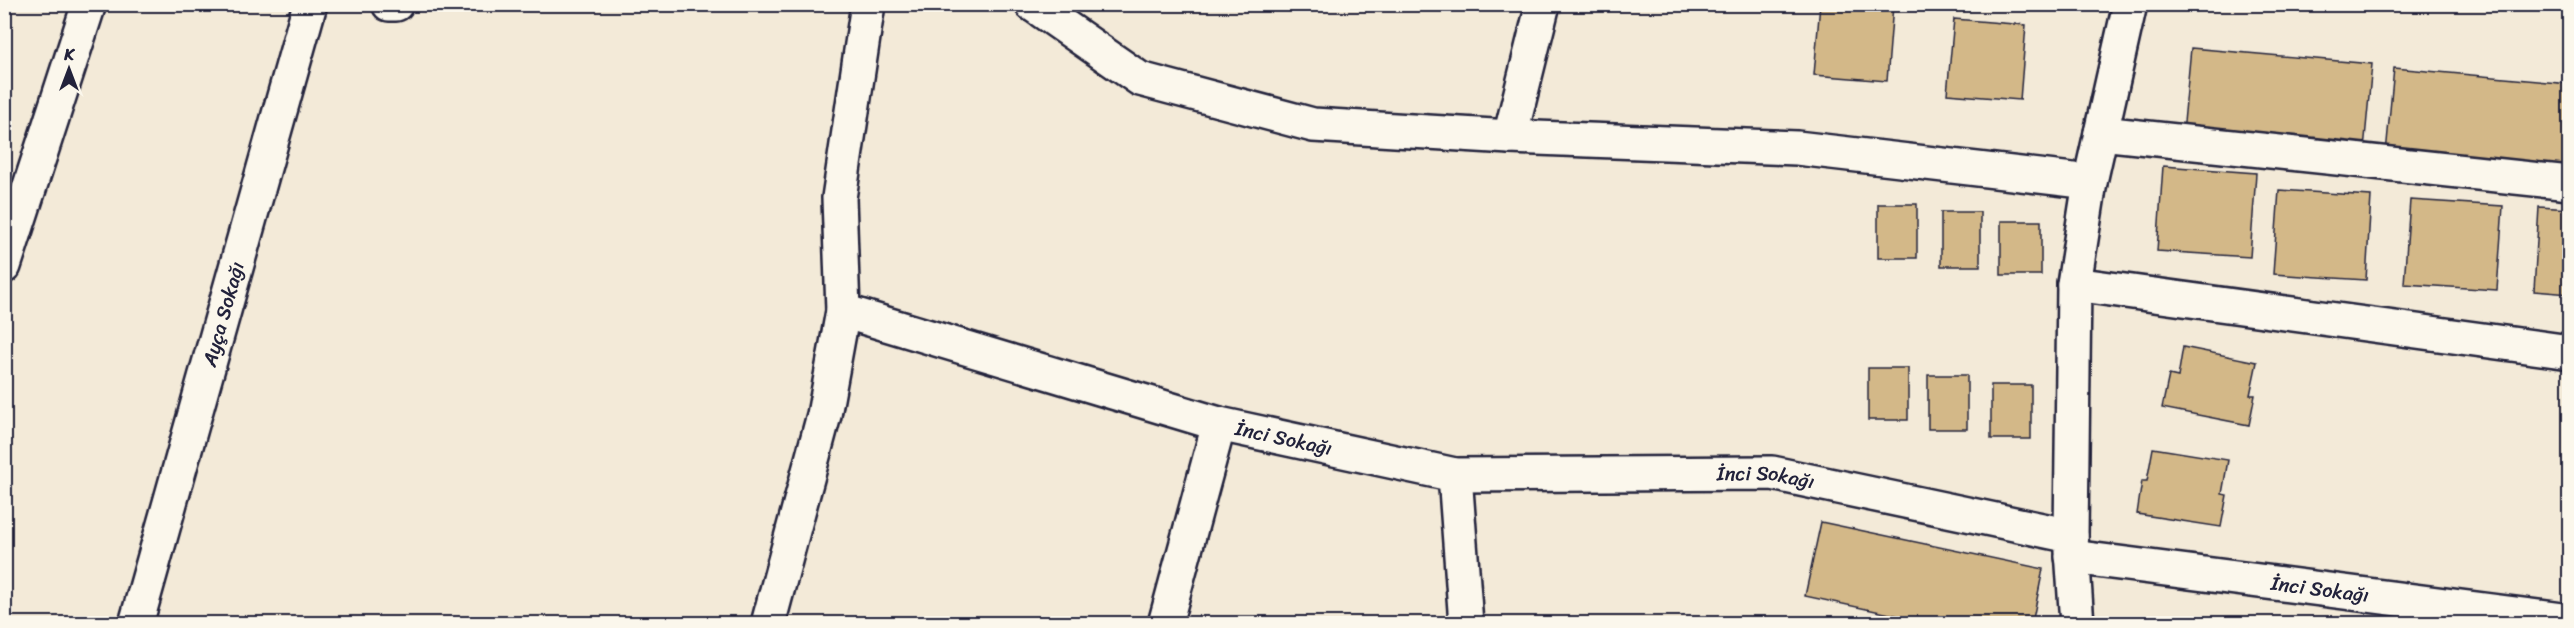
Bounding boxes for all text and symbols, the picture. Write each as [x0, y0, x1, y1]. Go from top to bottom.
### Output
north arrow [39, 39, 99, 99]
text: K [63, 40, 75, 69]
street label: Ayça Sokağı [191, 257, 254, 372]
street label: İnci Sokağı [1231, 410, 1336, 466]
street label: İnci Sokağı [1716, 455, 1818, 499]
street label: İnci Sokağı [2268, 565, 2371, 612]

